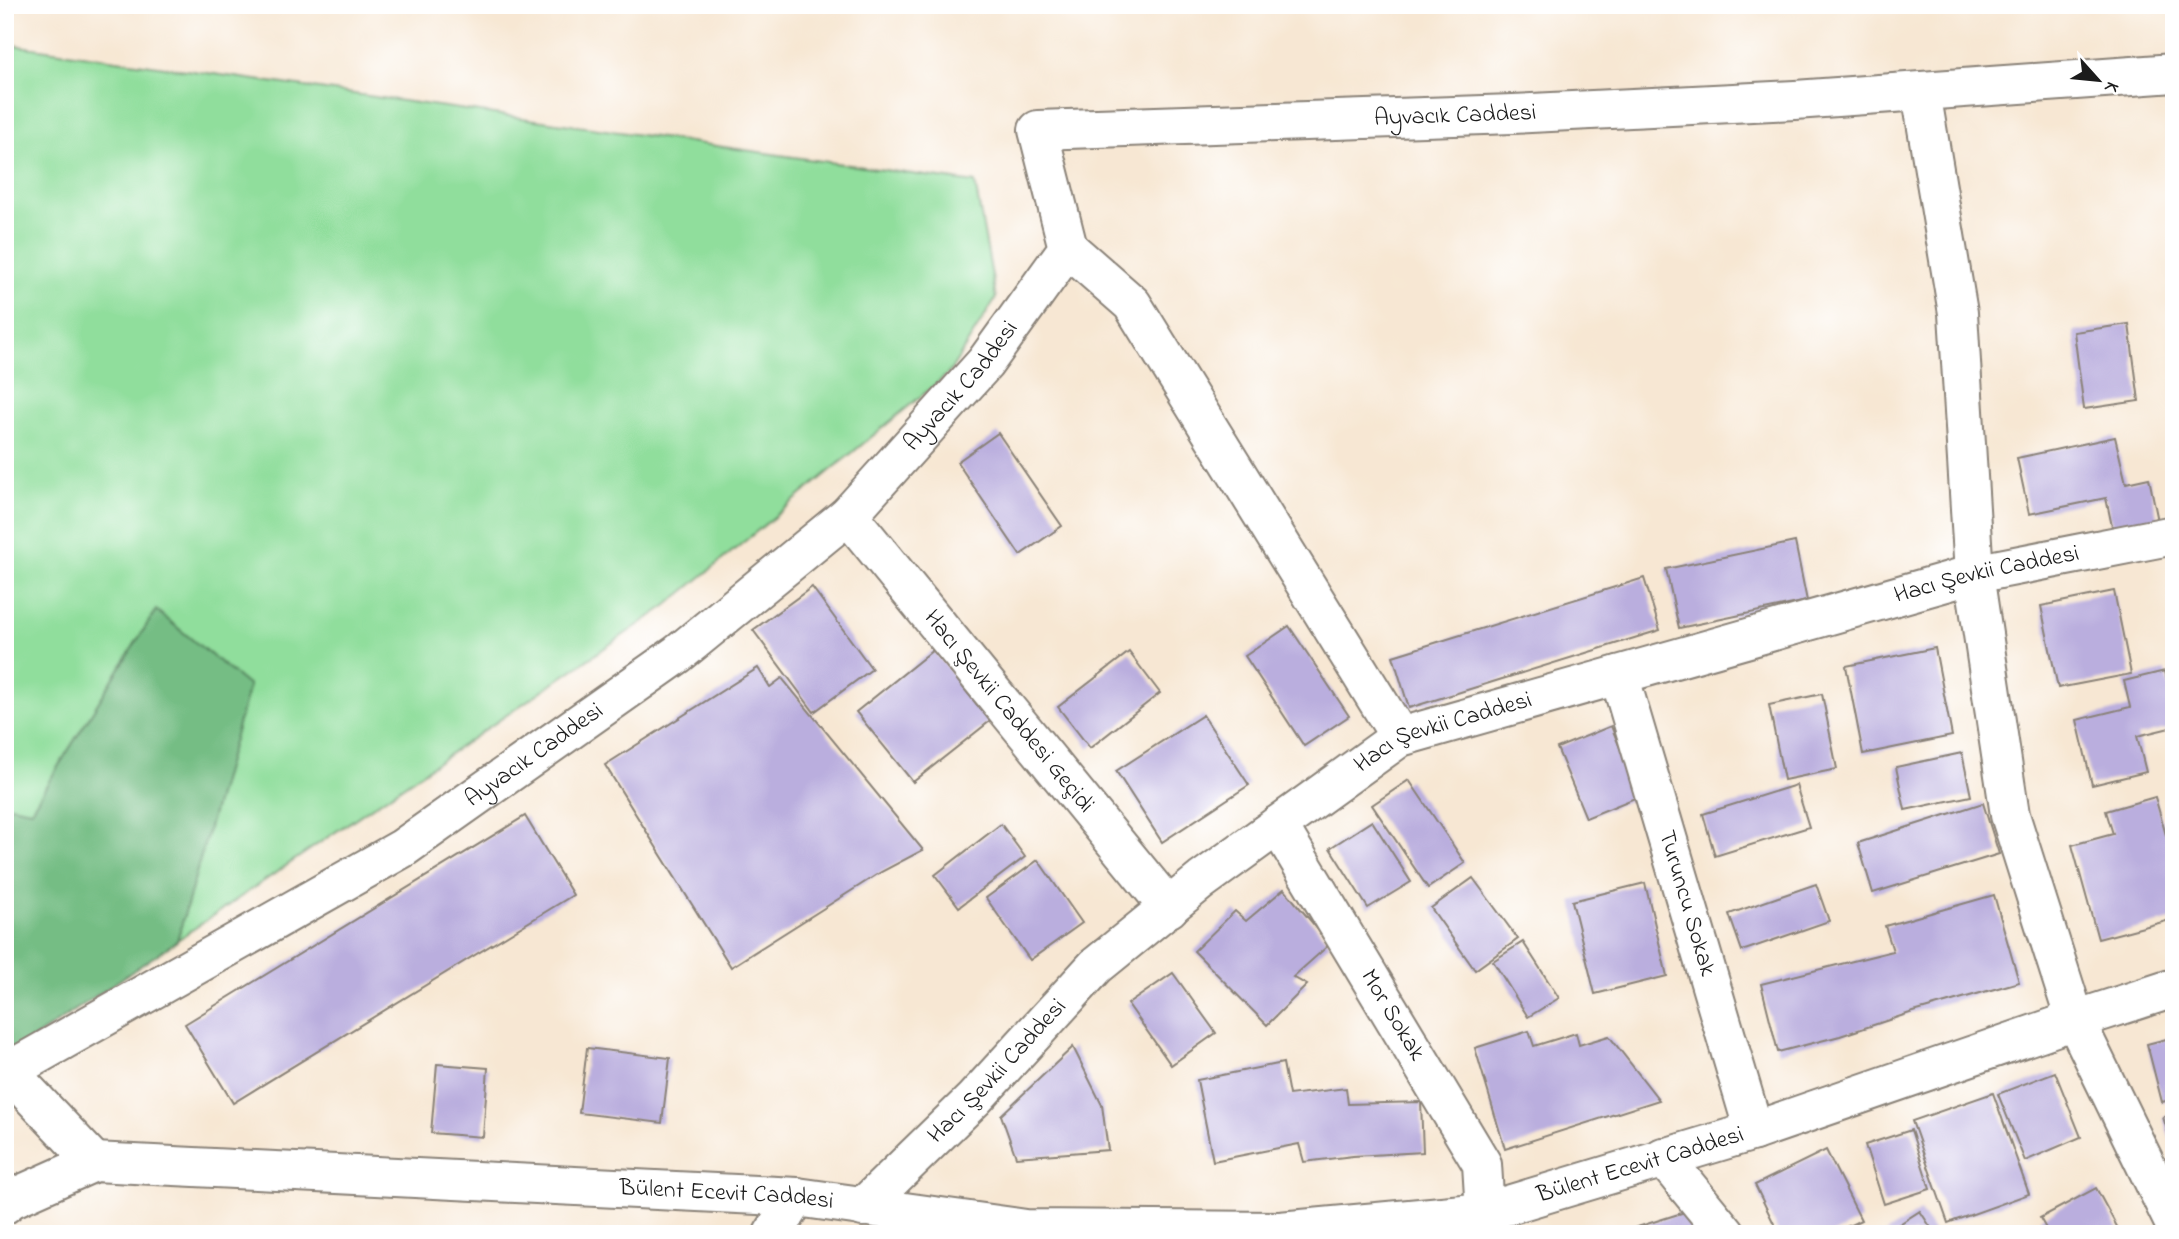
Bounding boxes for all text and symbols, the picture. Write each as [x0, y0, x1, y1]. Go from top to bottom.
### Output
north arrow [2064, 46, 2134, 116]
text: K [2096, 76, 2125, 98]
street label: Ayvacık Caddesi [1374, 95, 1537, 137]
street label: Ayvacık Caddesi [896, 314, 1027, 460]
street label: Hacı Şevkii Caddesi [1890, 536, 2082, 613]
street label: Hacı Şevkii Caddesi Geçidi [915, 602, 1102, 821]
street label: Hacı Şevkii Caddesi [1347, 683, 1536, 782]
street label: Ayvacık Caddesi [458, 694, 611, 816]
street label: Turuncu Sokak [1648, 826, 1725, 981]
street label: Mor Sokak [1351, 963, 1434, 1068]
street label: Hacı Şevkii Caddesi [920, 991, 1075, 1152]
street label: Bülent Ecevit Caddesi [1532, 1117, 1748, 1213]
street label: Bülent Ecevit Caddesi [617, 1171, 836, 1219]

